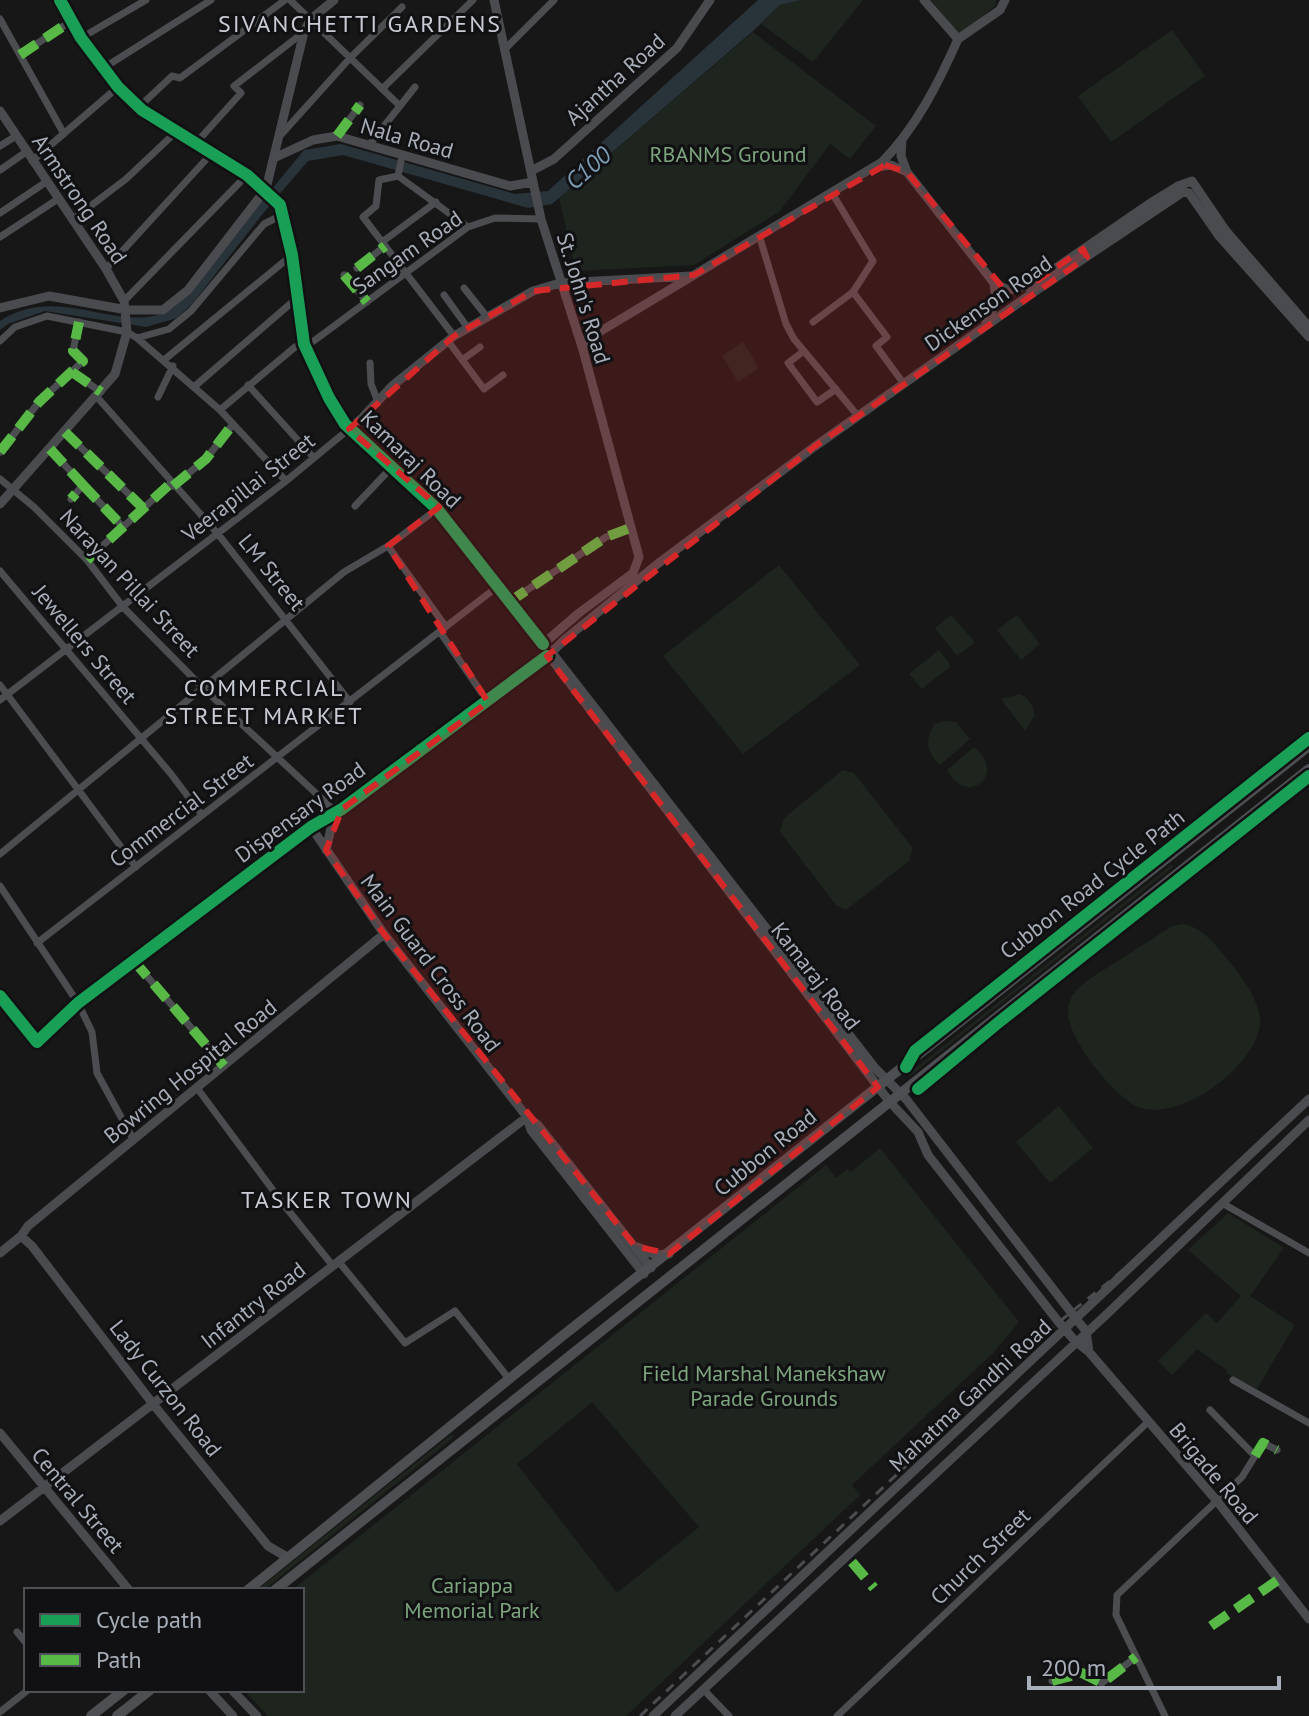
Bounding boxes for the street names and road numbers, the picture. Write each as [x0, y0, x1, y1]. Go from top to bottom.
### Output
street label: Ajantha Road [559, 27, 671, 131]
street label: Nala Road [357, 111, 457, 165]
street label: Armstrong Road [26, 129, 134, 269]
street label: Sangam Road [347, 204, 467, 300]
street label: St. John's Road [551, 229, 617, 367]
street label: Dickenson Road [919, 249, 1057, 357]
street label: Kamaraj Road [355, 404, 467, 514]
street label: Veerapillai Street [175, 426, 321, 548]
street label: Narayan Pillai Street [54, 503, 206, 664]
street label: LM Street [233, 528, 312, 617]
street label: Jewellers Street [26, 578, 143, 710]
street label: Commercial Street [103, 746, 259, 873]
street label: Dispensary Road [229, 755, 371, 869]
street label: Cubbon Road Cycle Path [994, 803, 1190, 965]
street label: Main Guard Cross Road [355, 868, 507, 1058]
street label: Kamaraj Road [765, 916, 867, 1036]
street label: Bowring Hospital Road [98, 993, 282, 1149]
street label: Cubbon Road [708, 1102, 822, 1202]
street label: Infantry Road [195, 1255, 311, 1355]
street label: Mahatma Gandhi Road [883, 1312, 1057, 1478]
street label: Lady Curzon Road [104, 1314, 228, 1462]
street label: Brigade Road [1163, 1416, 1265, 1530]
street label: Central Street [26, 1441, 131, 1559]
street label: Church Street [924, 1501, 1036, 1611]

